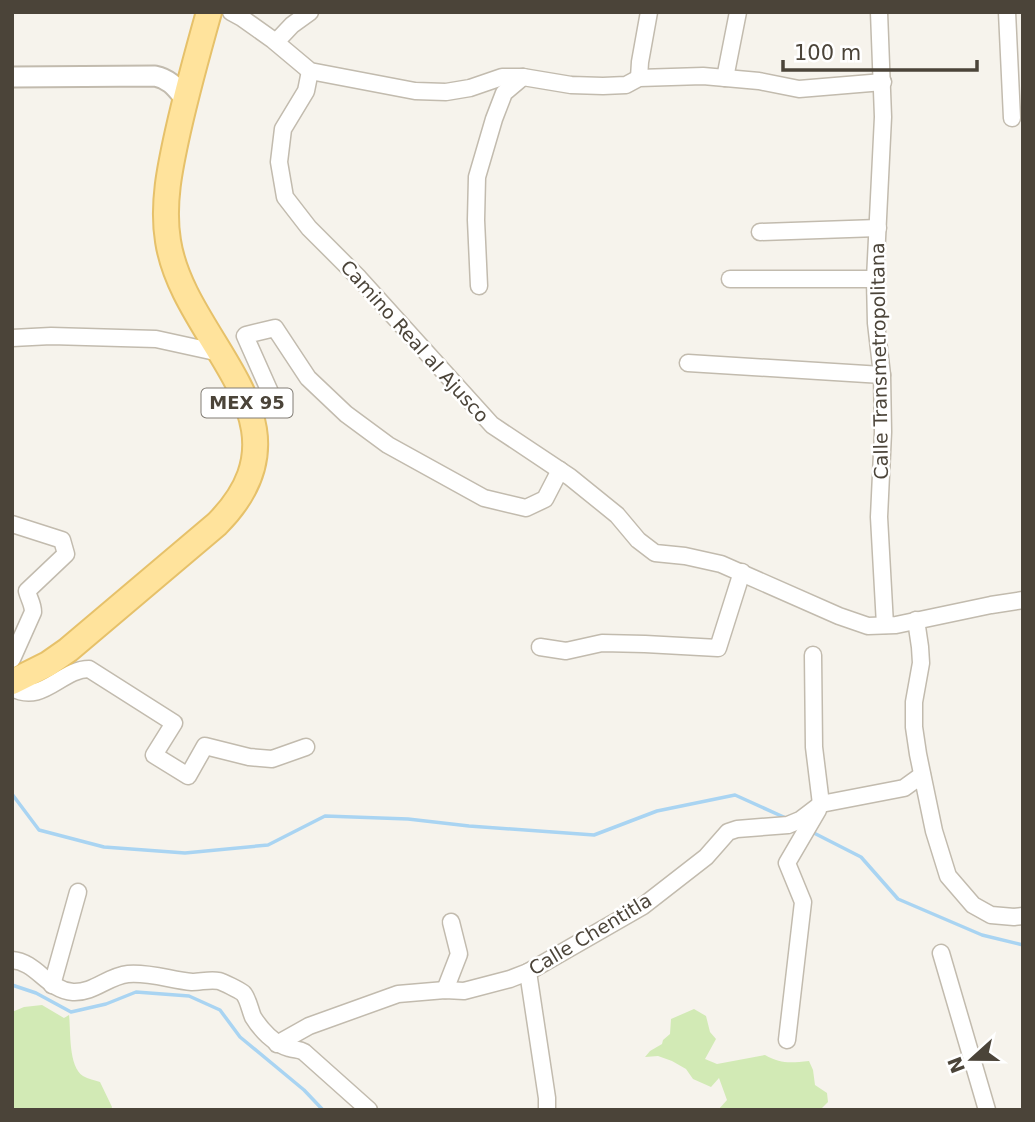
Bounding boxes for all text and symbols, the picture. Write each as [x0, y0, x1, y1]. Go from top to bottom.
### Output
scale bar [783, 28, 977, 72]
text: 100 m [794, 41, 861, 65]
street label: Calle Transmetropolitana [866, 242, 892, 480]
street label: Camino Real al Ajusco [336, 255, 494, 427]
road number: MEX 95 [202, 388, 292, 418]
street label: Calle Chentitla [525, 889, 655, 979]
north arrow [937, 1024, 1007, 1094]
text: N [943, 1054, 969, 1076]

